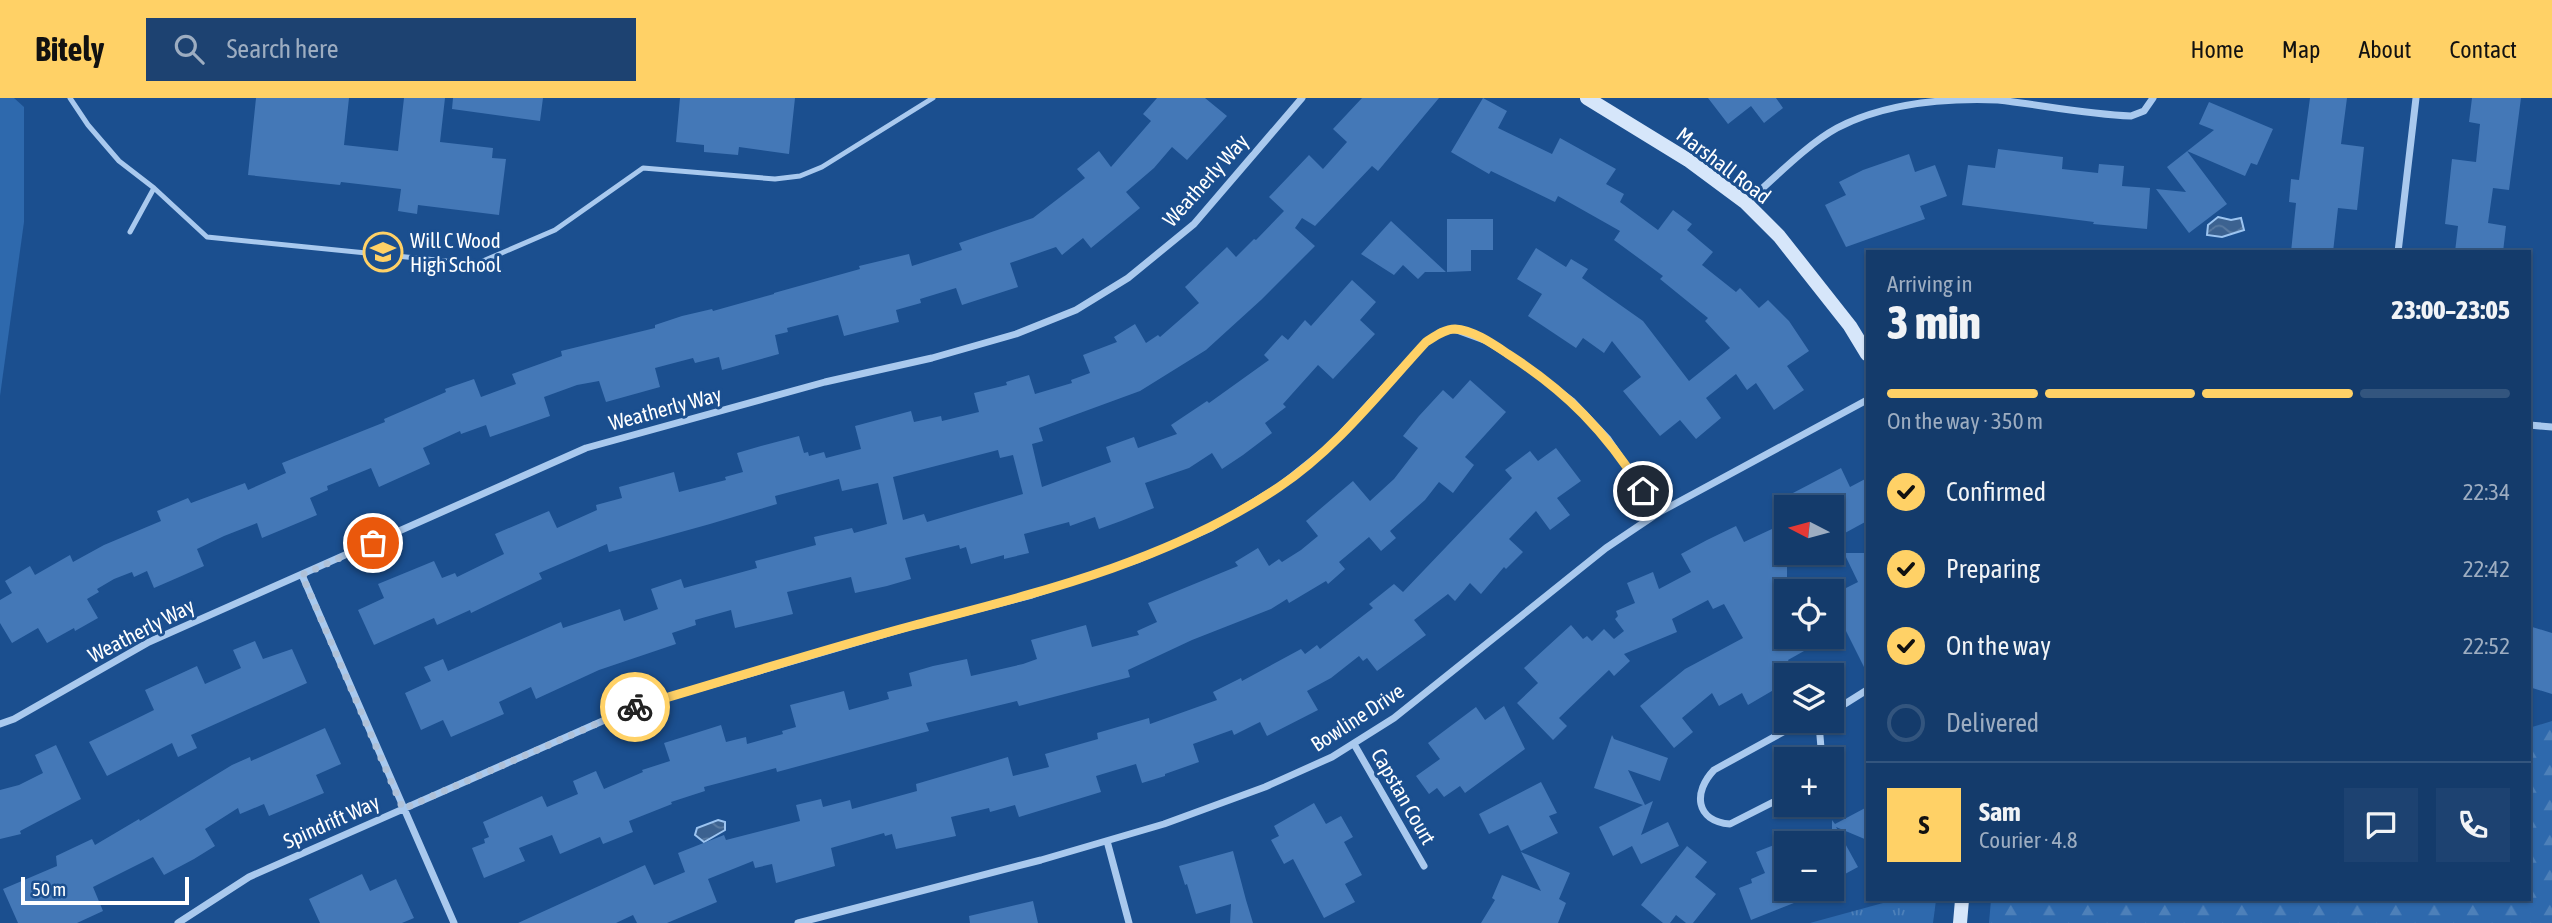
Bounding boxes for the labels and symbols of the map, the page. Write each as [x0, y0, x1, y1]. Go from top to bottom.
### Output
street label: Marshall Road [1672, 122, 1776, 208]
street label: Weatherly Way [1157, 129, 1253, 231]
place label: Will C Wood High School [410, 228, 502, 276]
school or university icon: Will C Wood High School [362, 231, 404, 273]
street label: Weatherly Way [606, 381, 724, 435]
pin [1613, 461, 1673, 521]
north arrow [1774, 495, 1844, 565]
pin [343, 513, 403, 573]
street label: Weatherly Way [84, 593, 198, 667]
courier [600, 672, 670, 742]
street label: Bowline Drive [1306, 678, 1408, 756]
street label: Capstan Court [1367, 744, 1441, 848]
street label: Spindrift Way [279, 789, 383, 853]
scale bar [21, 874, 189, 906]

